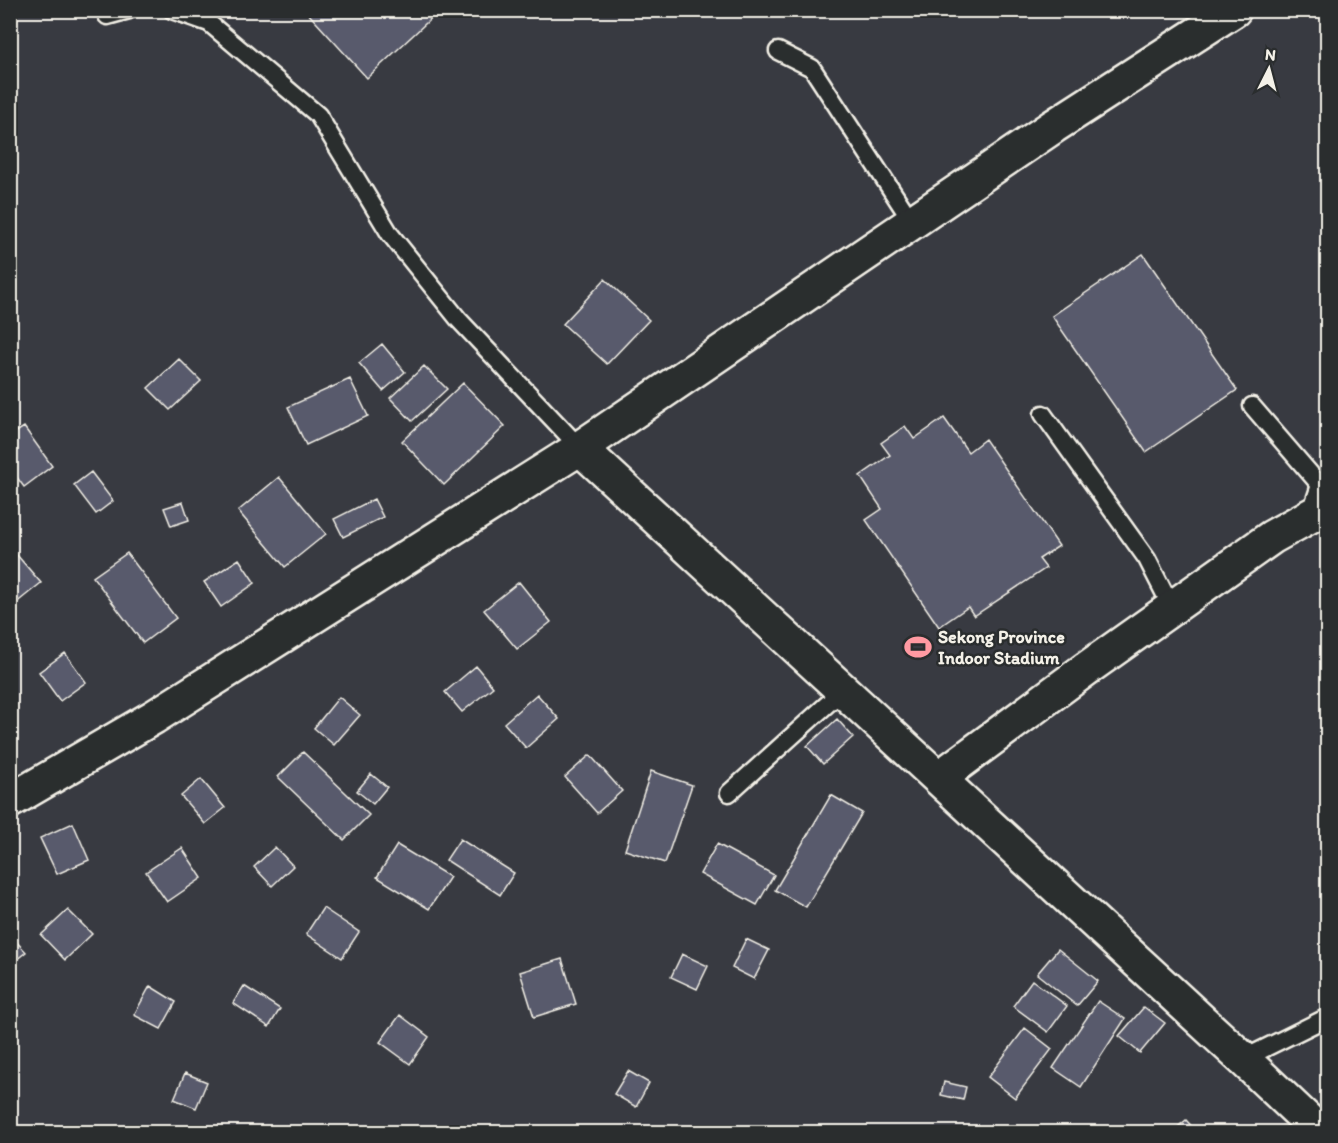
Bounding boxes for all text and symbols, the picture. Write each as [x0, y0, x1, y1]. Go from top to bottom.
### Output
north arrow [1239, 39, 1299, 99]
text: N [1264, 45, 1277, 65]
place label: Sekong Province Indoor Stadium [938, 626, 1065, 669]
sports icon: Sekong Province Indoor Stadium [903, 632, 933, 662]

